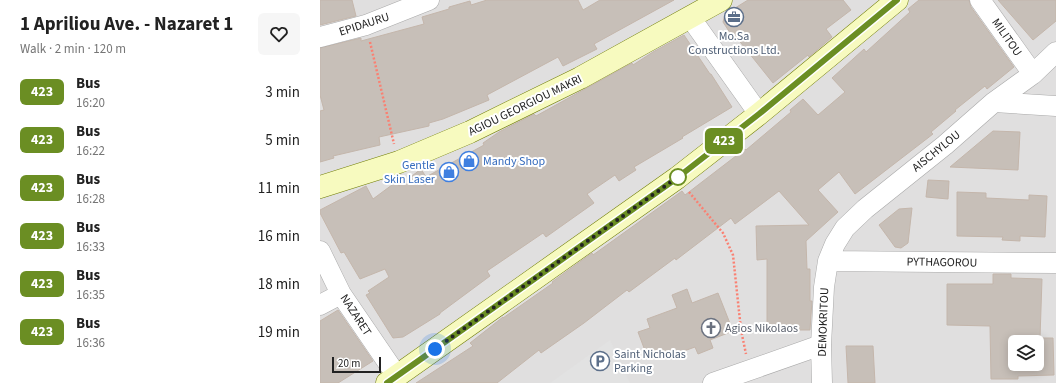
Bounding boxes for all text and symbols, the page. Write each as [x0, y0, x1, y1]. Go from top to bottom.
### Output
office icon: Mo.Sa Constructions Ltd. [723, 6, 745, 28]
street label: EPIDAURU [337, 8, 392, 41]
text: 1 Apriliou Ave. - Nazaret 1 [20, 11, 233, 38]
button: heart [258, 13, 300, 55]
street label: MILITOU [987, 15, 1026, 60]
place label: Mo.Sa Constructions Ltd. [688, 28, 780, 59]
text: Walk · 2 min · 120 m [20, 40, 126, 58]
street label: AGIOU GEORGIOU MAKRI [466, 71, 585, 140]
text: Bus [76, 73, 100, 94]
text: 423 [31, 82, 53, 102]
text: 3 min [265, 82, 300, 103]
text: 16:20 [76, 94, 105, 112]
text: Bus [76, 121, 100, 142]
street label: AISCHYLOU [909, 127, 964, 176]
line badge: 423 [701, 128, 747, 154]
text: 423 [31, 130, 53, 150]
text: 5 min [265, 130, 300, 151]
text: 423 [713, 131, 735, 151]
text: 16:22 [76, 142, 105, 160]
shop icon: Mandy Shop [458, 150, 480, 172]
place label: Mandy Shop [483, 153, 545, 170]
place label: Gentle Skin Laser [384, 157, 436, 188]
shop icon: Gentle Skin Laser [438, 161, 460, 183]
unlabelled marker [669, 168, 687, 186]
text: Bus [76, 169, 100, 190]
text: 423 [31, 178, 53, 198]
text: 11 min [258, 178, 300, 199]
text: 16:28 [76, 190, 105, 208]
text: Bus [76, 217, 100, 238]
text: 423 [31, 226, 53, 246]
text: 16 min [258, 226, 300, 247]
text: 16:33 [76, 238, 105, 256]
street label: PYTHAGOROU [906, 253, 978, 272]
text: Bus [76, 265, 100, 286]
text: 423 [31, 274, 53, 294]
text: 18 min [258, 274, 300, 295]
text: 16:35 [76, 286, 105, 304]
street label: DEMOKRITOU [814, 287, 833, 357]
street label: NAZARET [336, 291, 376, 340]
text: Bus [76, 313, 100, 334]
church icon: Agios Nikolaos [700, 317, 722, 339]
place label: Agios Nikolaos [725, 320, 798, 337]
text: 423 [31, 322, 53, 342]
text: 19 min [258, 322, 300, 343]
text: 16:36 [76, 334, 105, 352]
map controls [1008, 335, 1044, 371]
button: layers [1008, 335, 1044, 371]
your location [425, 339, 445, 359]
place label: Saint Nicholas Parking [614, 346, 686, 377]
parking icon: Saint Nicholas Parking [589, 350, 611, 372]
scale bar [332, 355, 381, 374]
text: 20 m [338, 356, 360, 371]

